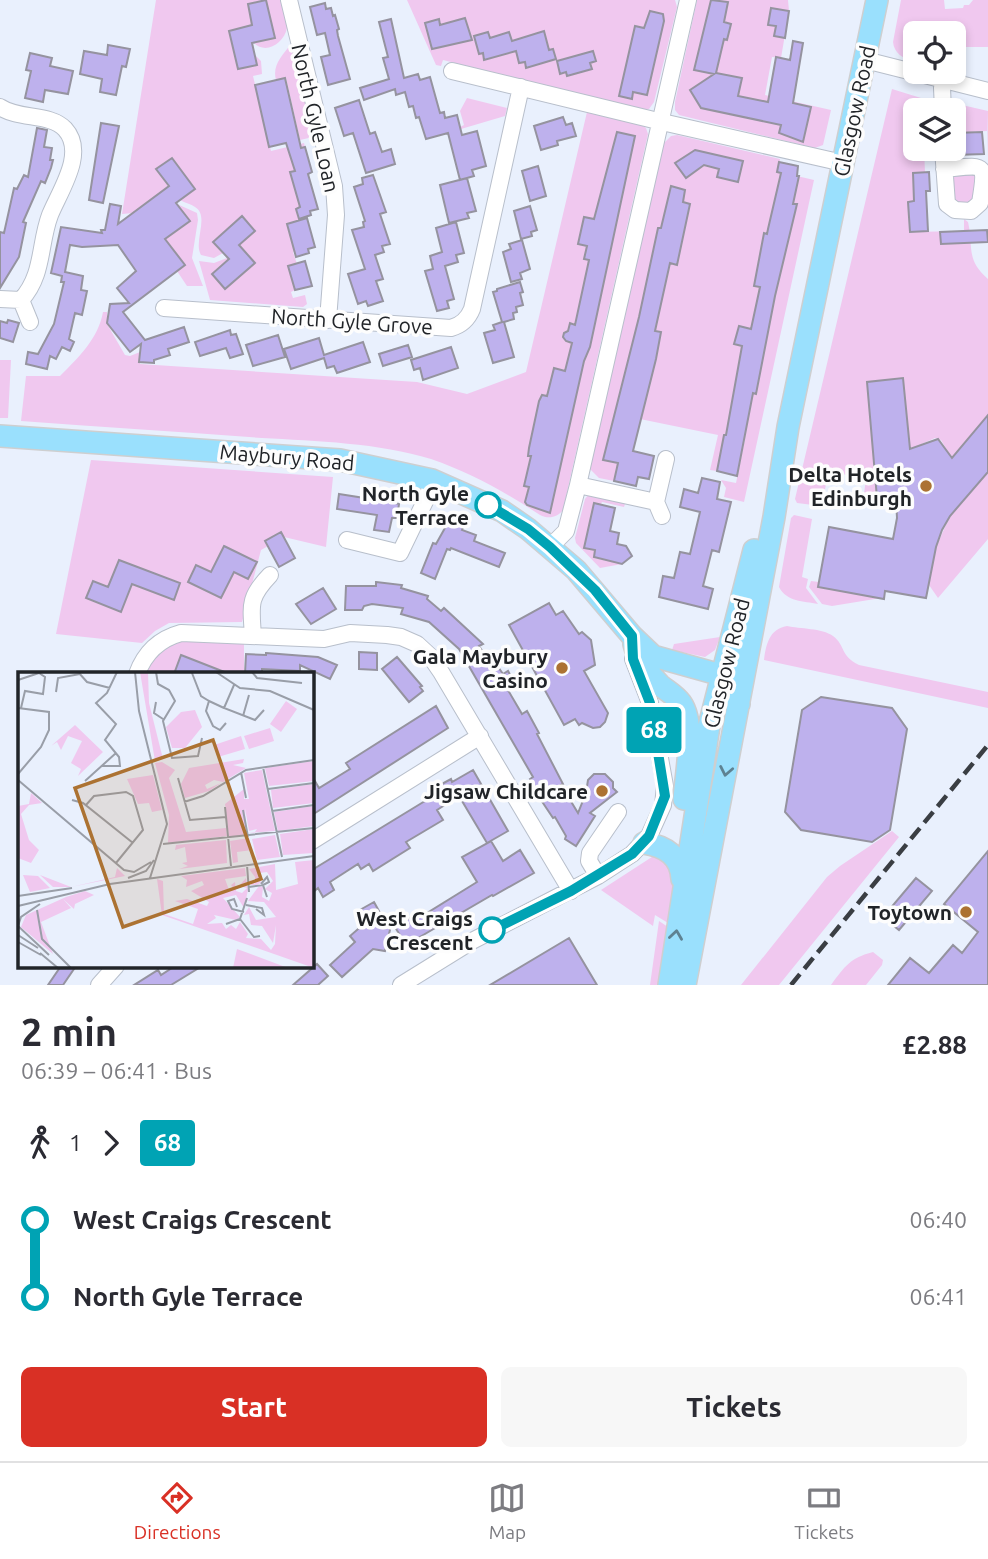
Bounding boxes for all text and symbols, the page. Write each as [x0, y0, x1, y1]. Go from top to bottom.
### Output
map controls [903, 21, 966, 161]
button: locate [903, 21, 966, 84]
street label: North Gyle Loan [287, 41, 345, 195]
street label: Glasgow Road [828, 43, 880, 179]
button: layers [903, 98, 966, 161]
street label: North Gyle Grove [270, 303, 434, 339]
street label: Maybury Road [219, 439, 355, 475]
place label: Delta Hotels Edinburgh [788, 462, 912, 510]
marker: Delta Hotels Edinburgh [918, 478, 934, 494]
place label: North Gyle Terrace [362, 481, 469, 529]
marker: North Gyle Terrace [475, 492, 501, 518]
street label: Glasgow Road [698, 595, 754, 731]
place label: Gala Maybury Casino [413, 644, 548, 692]
marker: Gala Maybury Casino [554, 660, 570, 676]
inset map [18, 672, 313, 968]
line badge: 68 [622, 707, 686, 753]
text: 68 [640, 716, 668, 743]
one-way arrow [719, 765, 734, 777]
place label: Jigsaw Childcare [424, 779, 588, 803]
marker: Jigsaw Childcare [594, 783, 610, 799]
place label: Toytown [867, 900, 952, 924]
marker: Toytown [958, 904, 974, 920]
place label: West Craigs Crescent [356, 906, 473, 954]
marker: West Craigs Crescent [479, 917, 505, 943]
one-way arrow [668, 929, 683, 941]
text: 2 min [21, 1011, 117, 1053]
text: £2.88 [902, 1030, 967, 1059]
text: 06:39 – 06:41 · Bus [21, 1058, 212, 1083]
icon: walk [21, 1124, 59, 1162]
icon: forward [92, 1124, 130, 1162]
text: 68 [154, 1129, 181, 1156]
text: 1 [69, 1130, 82, 1155]
text: West Craigs Crescent [73, 1205, 332, 1234]
text: 06:40 [909, 1207, 967, 1232]
text: North Gyle Terrace [73, 1282, 303, 1311]
text: 06:41 [909, 1284, 967, 1309]
button: Start [21, 1367, 487, 1447]
button: Tickets [501, 1367, 967, 1447]
tab: Directions [134, 1479, 221, 1543]
tab: Map [488, 1479, 526, 1543]
tab: Tickets [794, 1479, 854, 1543]

